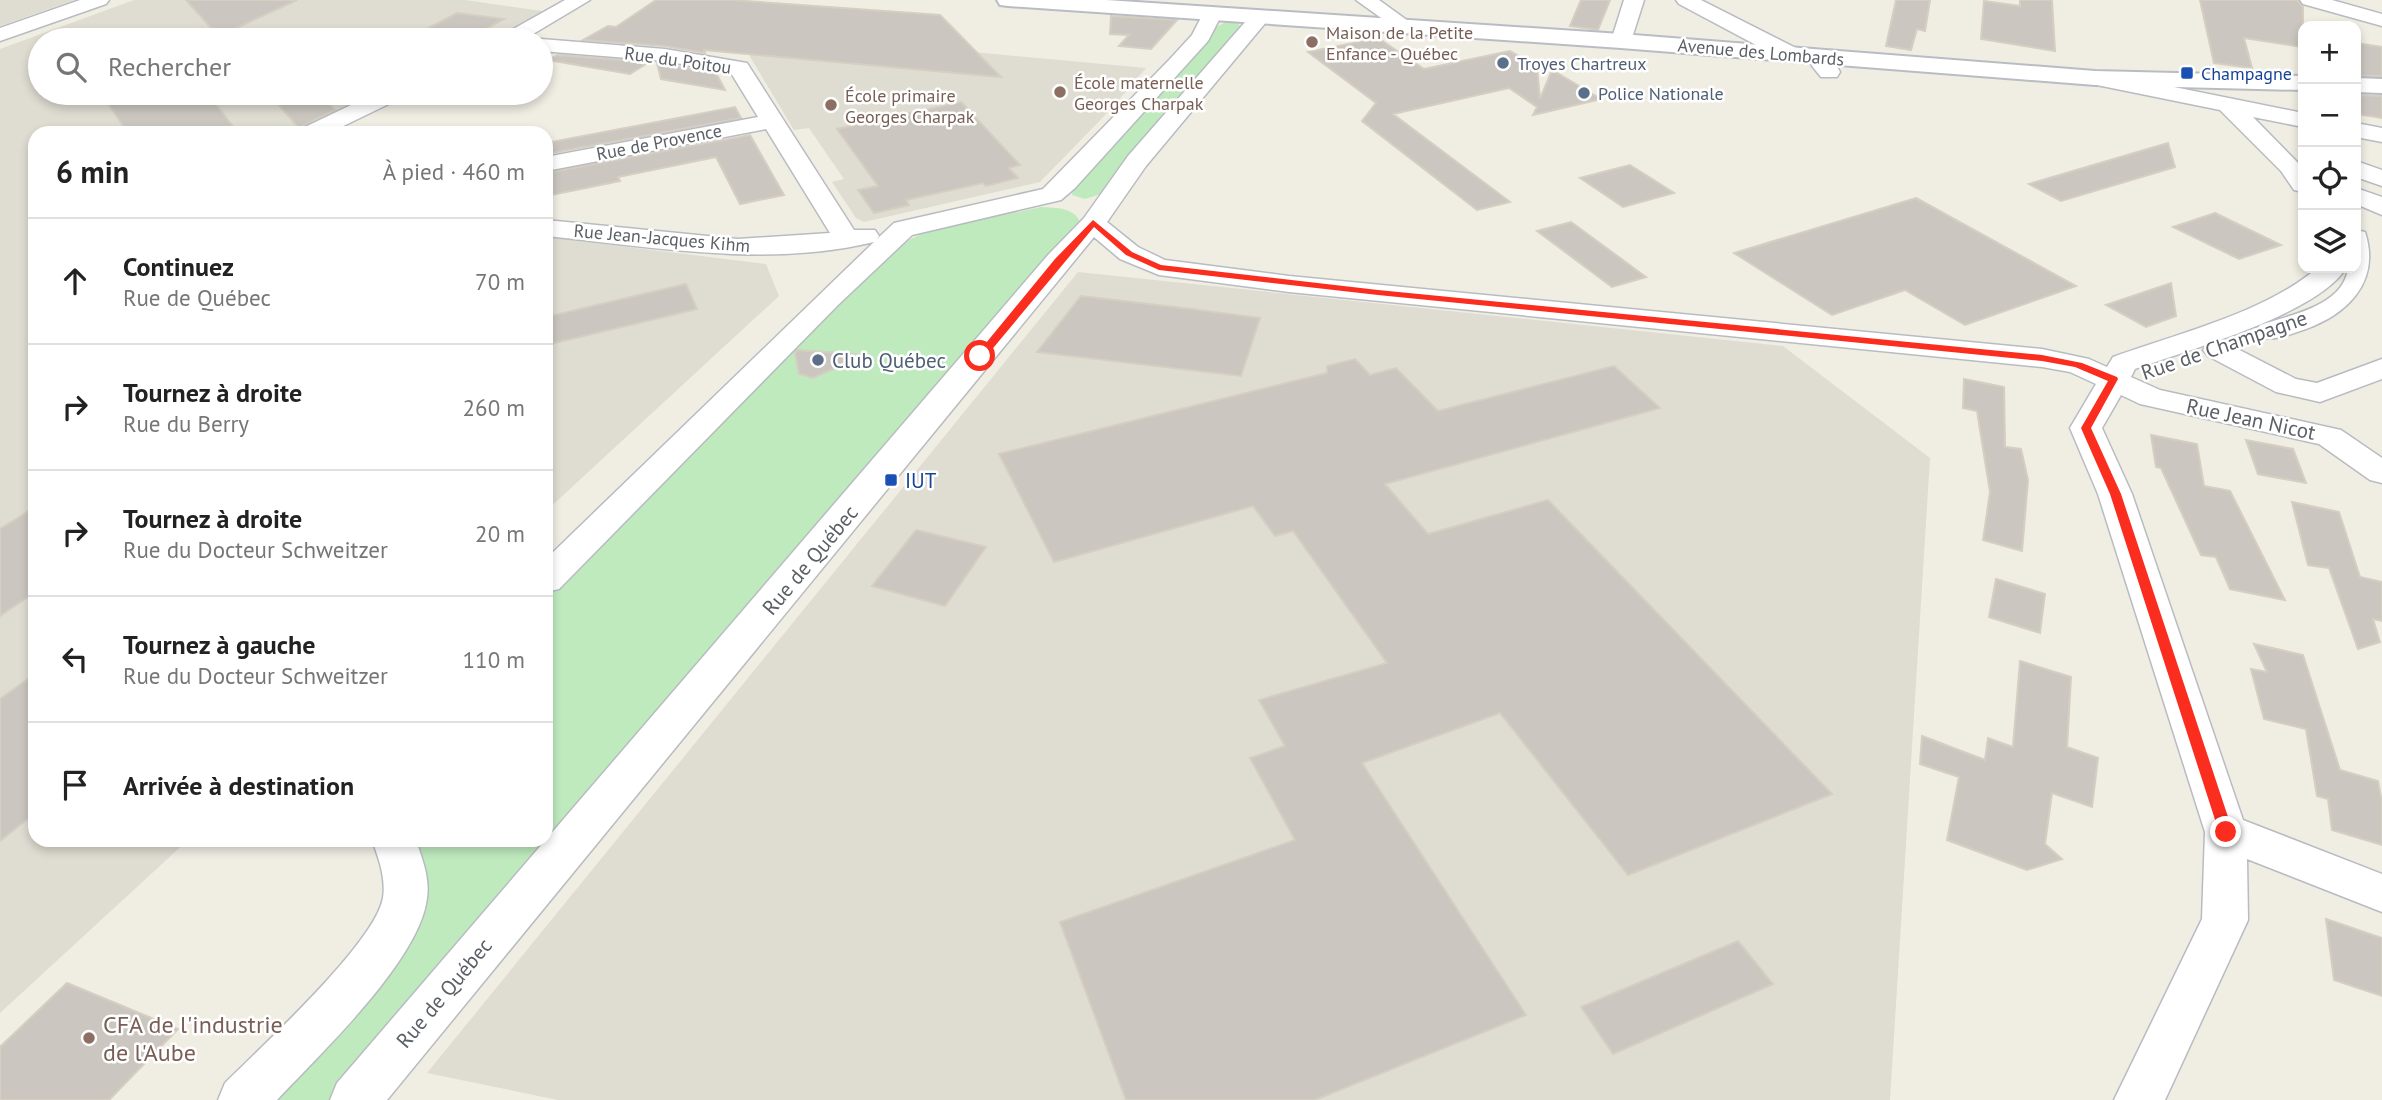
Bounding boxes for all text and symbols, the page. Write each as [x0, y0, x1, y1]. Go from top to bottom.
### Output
place label: Maison de la Petite Enfance - Québec [1326, 21, 1473, 65]
map controls [2298, 21, 2361, 273]
button: + [2298, 21, 2361, 84]
search box [28, 28, 553, 105]
street label: Avenue des Lombards [1677, 33, 1845, 71]
marker: Maison de la Petite Enfance - Québec [1304, 34, 1320, 50]
street label: Rue du Poitou [623, 41, 733, 79]
icon: search [52, 48, 90, 86]
text: Rechercher [108, 50, 231, 83]
place label: Troyes Chartreux [1517, 52, 1646, 75]
marker: Troyes Chartreux [1495, 55, 1511, 71]
place label: Champagne [2201, 62, 2292, 85]
marker: Champagne [2179, 65, 2195, 81]
place label: École maternelle Georges Charpak [1074, 71, 1204, 115]
place label: Police Nationale [1598, 82, 1724, 105]
place label: École primaire Georges Charpak [845, 84, 975, 128]
marker: École maternelle Georges Charpak [1052, 84, 1068, 100]
button: − [2298, 84, 2361, 147]
marker: Police Nationale [1576, 85, 1592, 101]
marker: École primaire Georges Charpak [823, 97, 839, 113]
street label: Rue de Provence [594, 119, 724, 165]
button: locate [2298, 147, 2361, 210]
text: 6 min [56, 152, 129, 191]
text: À pied · 460 m [383, 157, 525, 186]
button: layers [2298, 210, 2361, 273]
street label: Rue Jean-Jacques Kihm [573, 219, 751, 257]
text: Continuez [123, 250, 234, 283]
icon: ahead [56, 262, 94, 300]
text: 70 m [475, 267, 525, 296]
text: Rue de Québec [123, 283, 271, 312]
street label: Rue de Champagne [2138, 304, 2310, 386]
route start [964, 340, 995, 371]
place label: Club Québec [832, 347, 946, 374]
marker: Club Québec [810, 352, 826, 368]
text: Tournez à droite [123, 376, 302, 409]
icon: right [56, 388, 94, 426]
street label: Rue Jean Nicot [2184, 392, 2318, 446]
text: 260 m [463, 393, 525, 422]
text: Rue du Berry [123, 409, 249, 438]
place label: IUT [905, 467, 937, 494]
marker: IUT [883, 472, 899, 488]
street label: Rue de Québec [756, 500, 864, 620]
text: Tournez à droite [123, 502, 302, 535]
icon: right [56, 514, 94, 552]
text: 20 m [475, 519, 525, 548]
text: Rue du Docteur Schweitzer [123, 535, 388, 564]
text: Tournez à gauche [123, 628, 315, 661]
icon: left [56, 640, 94, 678]
text: 110 m [463, 645, 525, 674]
text: Rue du Docteur Schweitzer [123, 661, 388, 690]
icon: arrive [56, 766, 94, 804]
text: Arrivée à destination [123, 769, 354, 802]
route end [2210, 816, 2241, 847]
street label: Rue de Québec [390, 933, 498, 1053]
place label: CFA de l'industrie de l'Aube [103, 1009, 283, 1068]
marker: CFA de l'industrie de l'Aube [81, 1030, 97, 1046]

